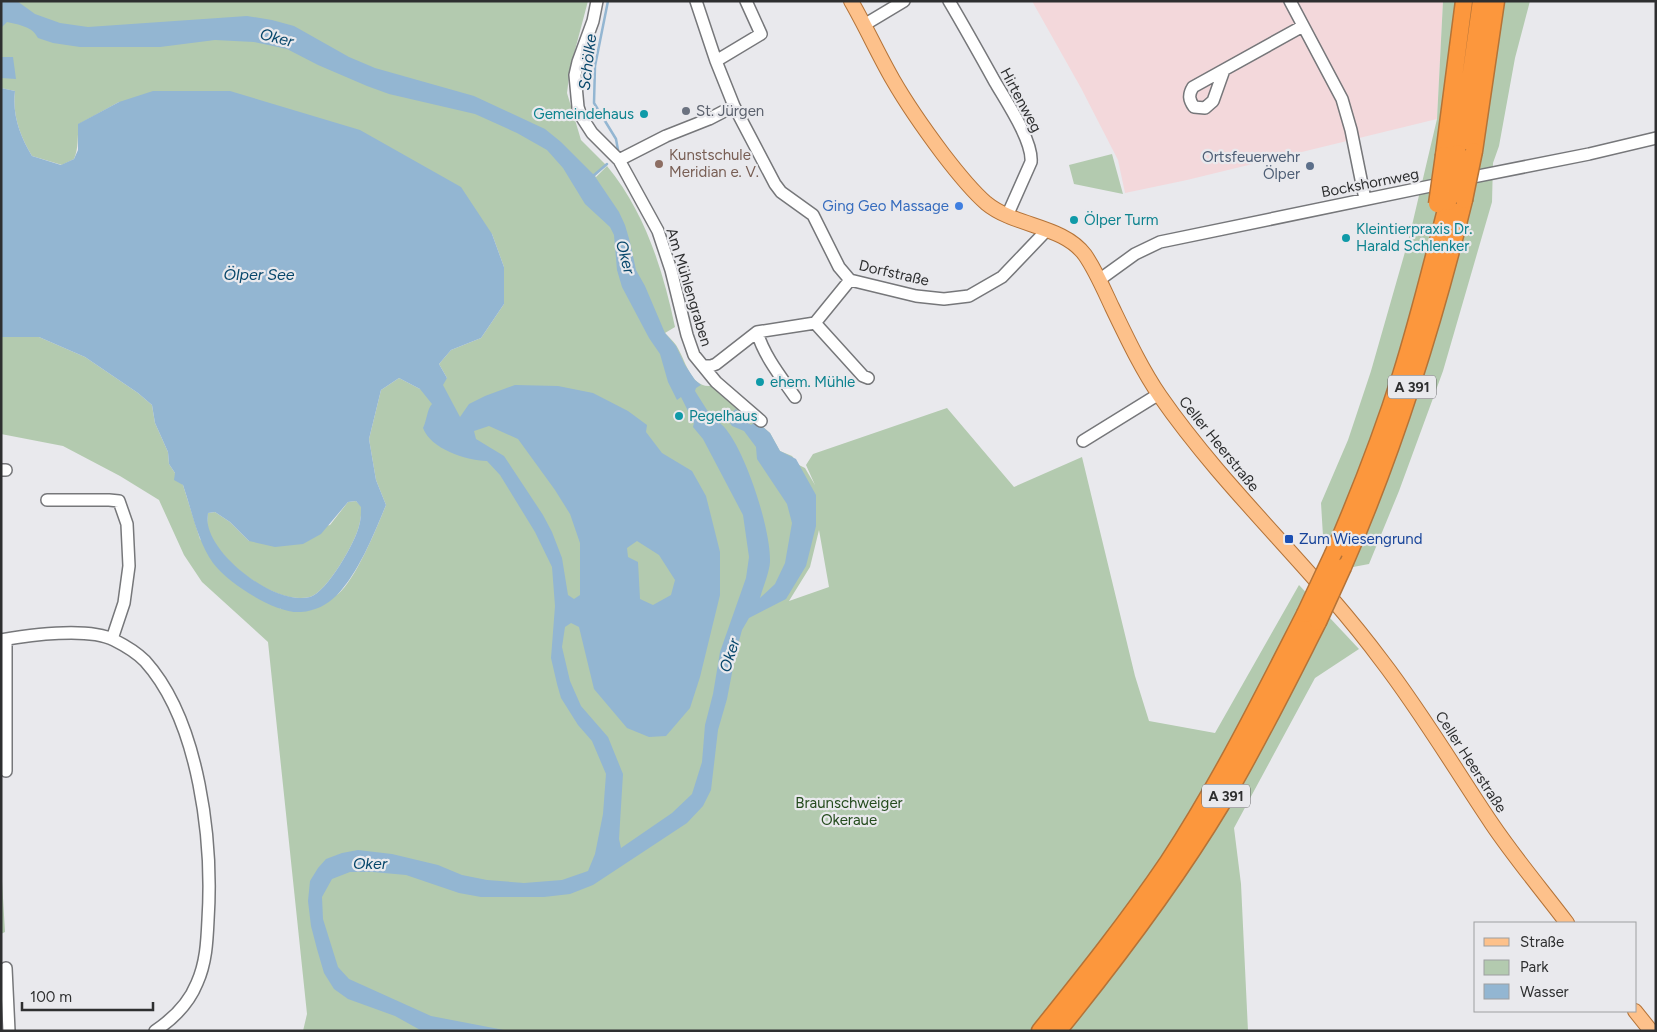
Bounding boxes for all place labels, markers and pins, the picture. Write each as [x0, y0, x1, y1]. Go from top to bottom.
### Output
place label: St. Jürgen [696, 102, 764, 120]
place label: Gemeindehaus [533, 105, 634, 123]
marker: St. Jürgen [680, 105, 692, 117]
marker: Gemeindehaus [638, 108, 650, 120]
place label: Kunstschule Meridian e. V. [669, 146, 759, 181]
place label: Ortsfeuerwehr Ölper [1202, 148, 1300, 183]
marker: Kunstschule Meridian e. V. [653, 158, 665, 170]
marker: Ortsfeuerwehr Ölper [1304, 160, 1316, 172]
place label: Ging Geo Massage [822, 197, 949, 215]
marker: Ging Geo Massage [953, 200, 965, 212]
place label: Ölper Turm [1084, 211, 1159, 229]
marker: Ölper Turm [1068, 214, 1080, 226]
place label: Kleintierpraxis Dr. Harald Schlenker [1356, 220, 1472, 255]
marker: Kleintierpraxis Dr. Harald Schlenker [1340, 232, 1352, 244]
place label: ehem. Mühle [770, 373, 855, 391]
marker: ehem. Mühle [754, 376, 766, 388]
place label: Pegelhaus [689, 407, 757, 425]
marker: Pegelhaus [673, 410, 685, 422]
place label: Zum Wiesengrund [1299, 530, 1422, 548]
marker: Zum Wiesengrund [1283, 533, 1295, 545]

